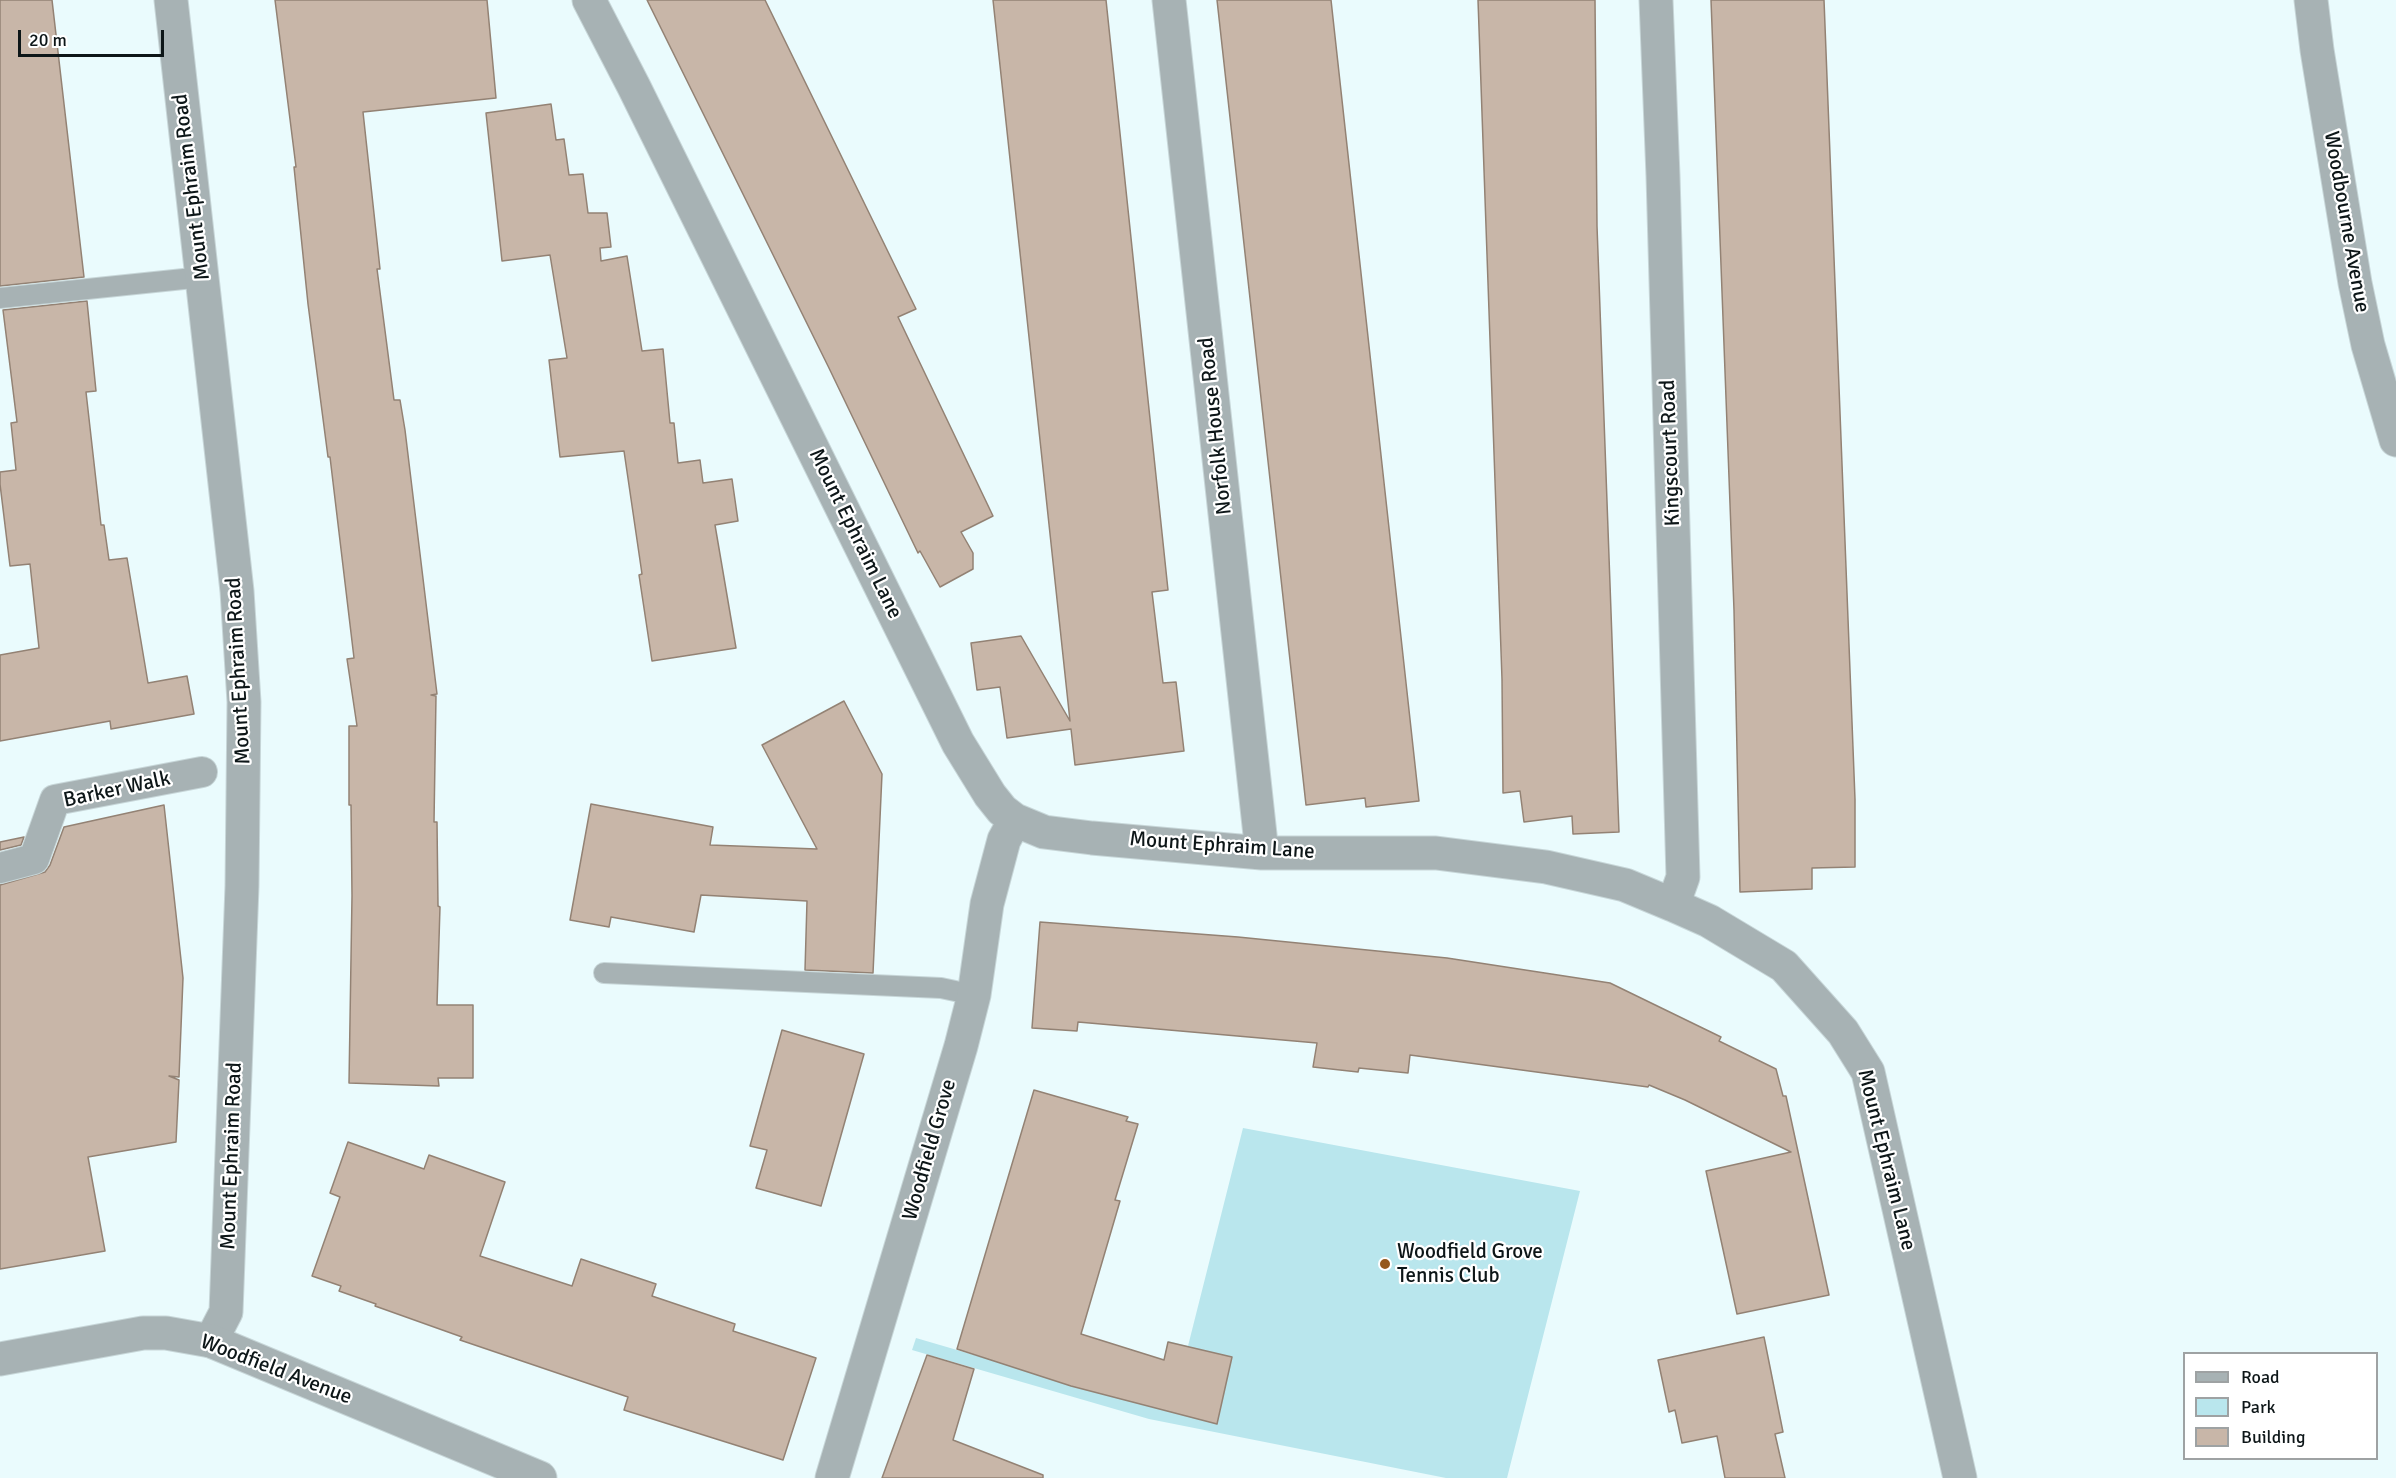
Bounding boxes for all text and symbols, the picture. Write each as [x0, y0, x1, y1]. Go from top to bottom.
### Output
scale bar [21, 18, 166, 56]
text: 20 m [29, 29, 67, 51]
street label: Mount Ephraim Road [168, 92, 216, 282]
street label: Woodbourne Avenue [2318, 129, 2374, 315]
street label: Norfolk House Road [1194, 336, 1238, 516]
street label: Kingscourt Road [1656, 379, 1686, 527]
street label: Mount Ephraim Lane [803, 445, 907, 623]
street label: Mount Ephraim Road [222, 577, 256, 765]
street label: Barker Walk [61, 766, 173, 814]
street label: Mount Ephraim Lane [1128, 827, 1316, 865]
street label: Mount Ephraim Road [216, 1062, 248, 1250]
street label: Mount Ephraim Lane [1851, 1067, 1921, 1253]
street label: Woodfield Grove [898, 1076, 962, 1224]
place label: Woodfield Grove Tennis Club [1397, 1239, 1543, 1289]
marker: Woodfield Grove Tennis Club [1378, 1257, 1392, 1271]
street label: Woodfield Avenue [197, 1330, 355, 1410]
legend [2183, 1352, 2378, 1460]
text: Road [2241, 1366, 2280, 1388]
text: Park [2241, 1396, 2276, 1418]
text: Building [2241, 1426, 2305, 1448]

